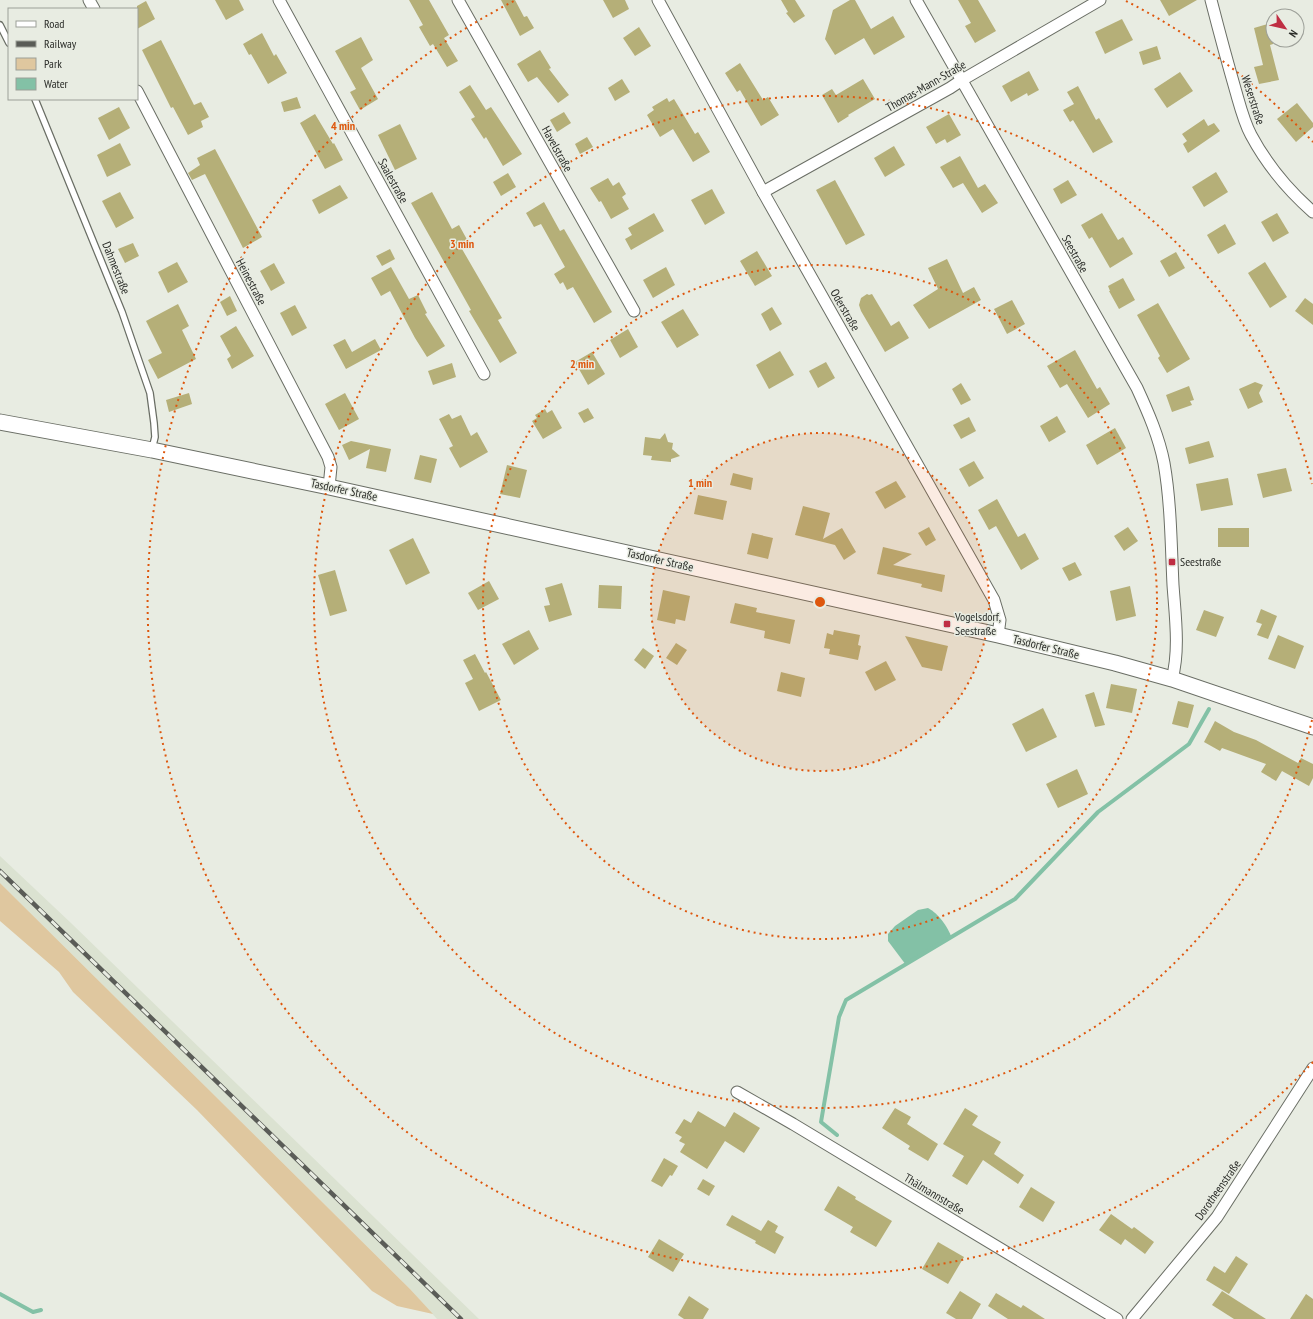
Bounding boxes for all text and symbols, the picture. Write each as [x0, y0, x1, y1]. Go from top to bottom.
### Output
legend [8, 8, 138, 100]
north arrow [1265, 8, 1305, 48]
text: Road [44, 16, 64, 31]
text: N [1286, 27, 1301, 40]
text: Railway [44, 36, 77, 51]
text: Park [44, 56, 62, 71]
street label: Thomas-Mann-Straße [883, 57, 968, 115]
street label: Weserstraße [1238, 73, 1269, 127]
text: Water [44, 76, 69, 91]
text: 4 min [331, 118, 355, 133]
street label: Havelstraße [539, 123, 576, 174]
street label: Saalestraße [375, 156, 412, 206]
street label: Seestraße [1059, 232, 1092, 275]
text: 3 min [450, 236, 474, 251]
street label: Dahmestraße [99, 239, 134, 296]
street label: Heinestraße [233, 256, 270, 308]
street label: Oderstraße [827, 286, 864, 334]
text: 2 min [570, 356, 594, 371]
street label: Tasdorfer Straße [309, 475, 379, 504]
text: 1 min [688, 475, 712, 490]
street label: Tasdorfer Straße [625, 545, 695, 574]
place label: Seestraße [1180, 554, 1221, 569]
marker: Seestraße [1167, 557, 1177, 567]
centre of rings [813, 595, 827, 609]
place label: Vogelsdorf, Seestraße [954, 609, 1001, 638]
marker: Vogelsdorf, Seestraße [942, 619, 952, 629]
street label: Tasdorfer Straße [1011, 631, 1081, 662]
street label: Dorotheenstraße [1191, 1157, 1244, 1223]
street label: Thälmannstraße [901, 1170, 967, 1217]

